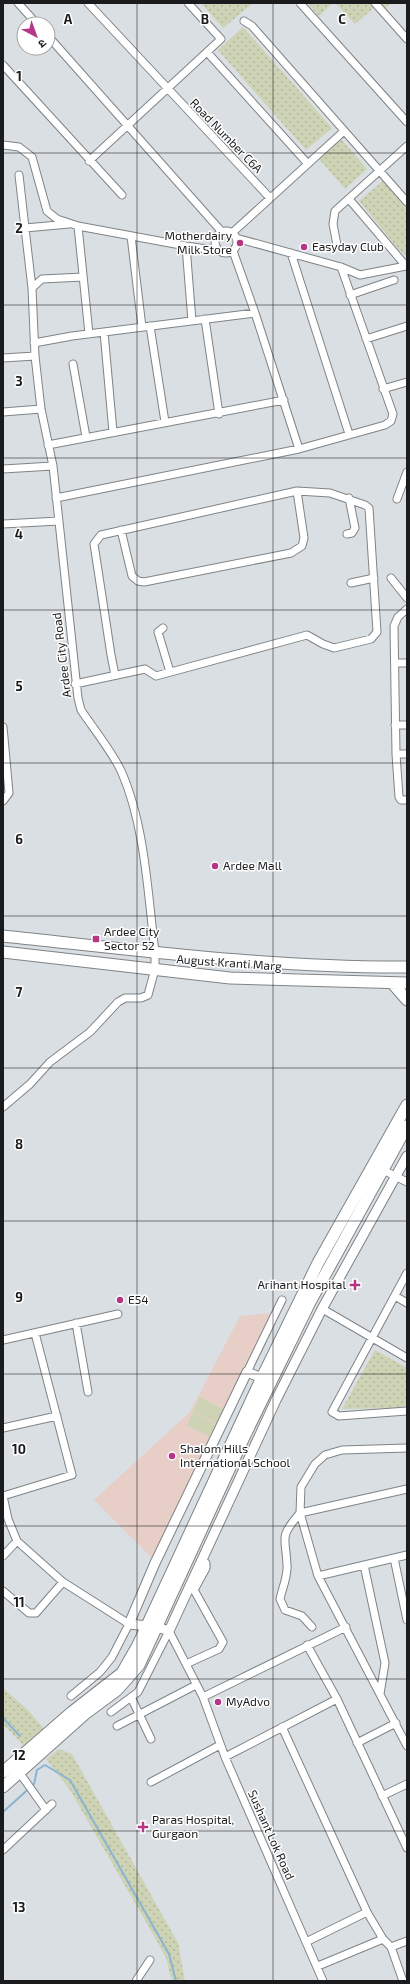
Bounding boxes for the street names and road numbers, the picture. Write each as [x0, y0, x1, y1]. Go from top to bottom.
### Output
street label: Road Number C6A [188, 95, 266, 176]
street label: Ardee City Road [49, 612, 73, 698]
street label: August Kranti Marg [176, 951, 282, 973]
street label: Sushant Lok Road [246, 1788, 298, 1882]

